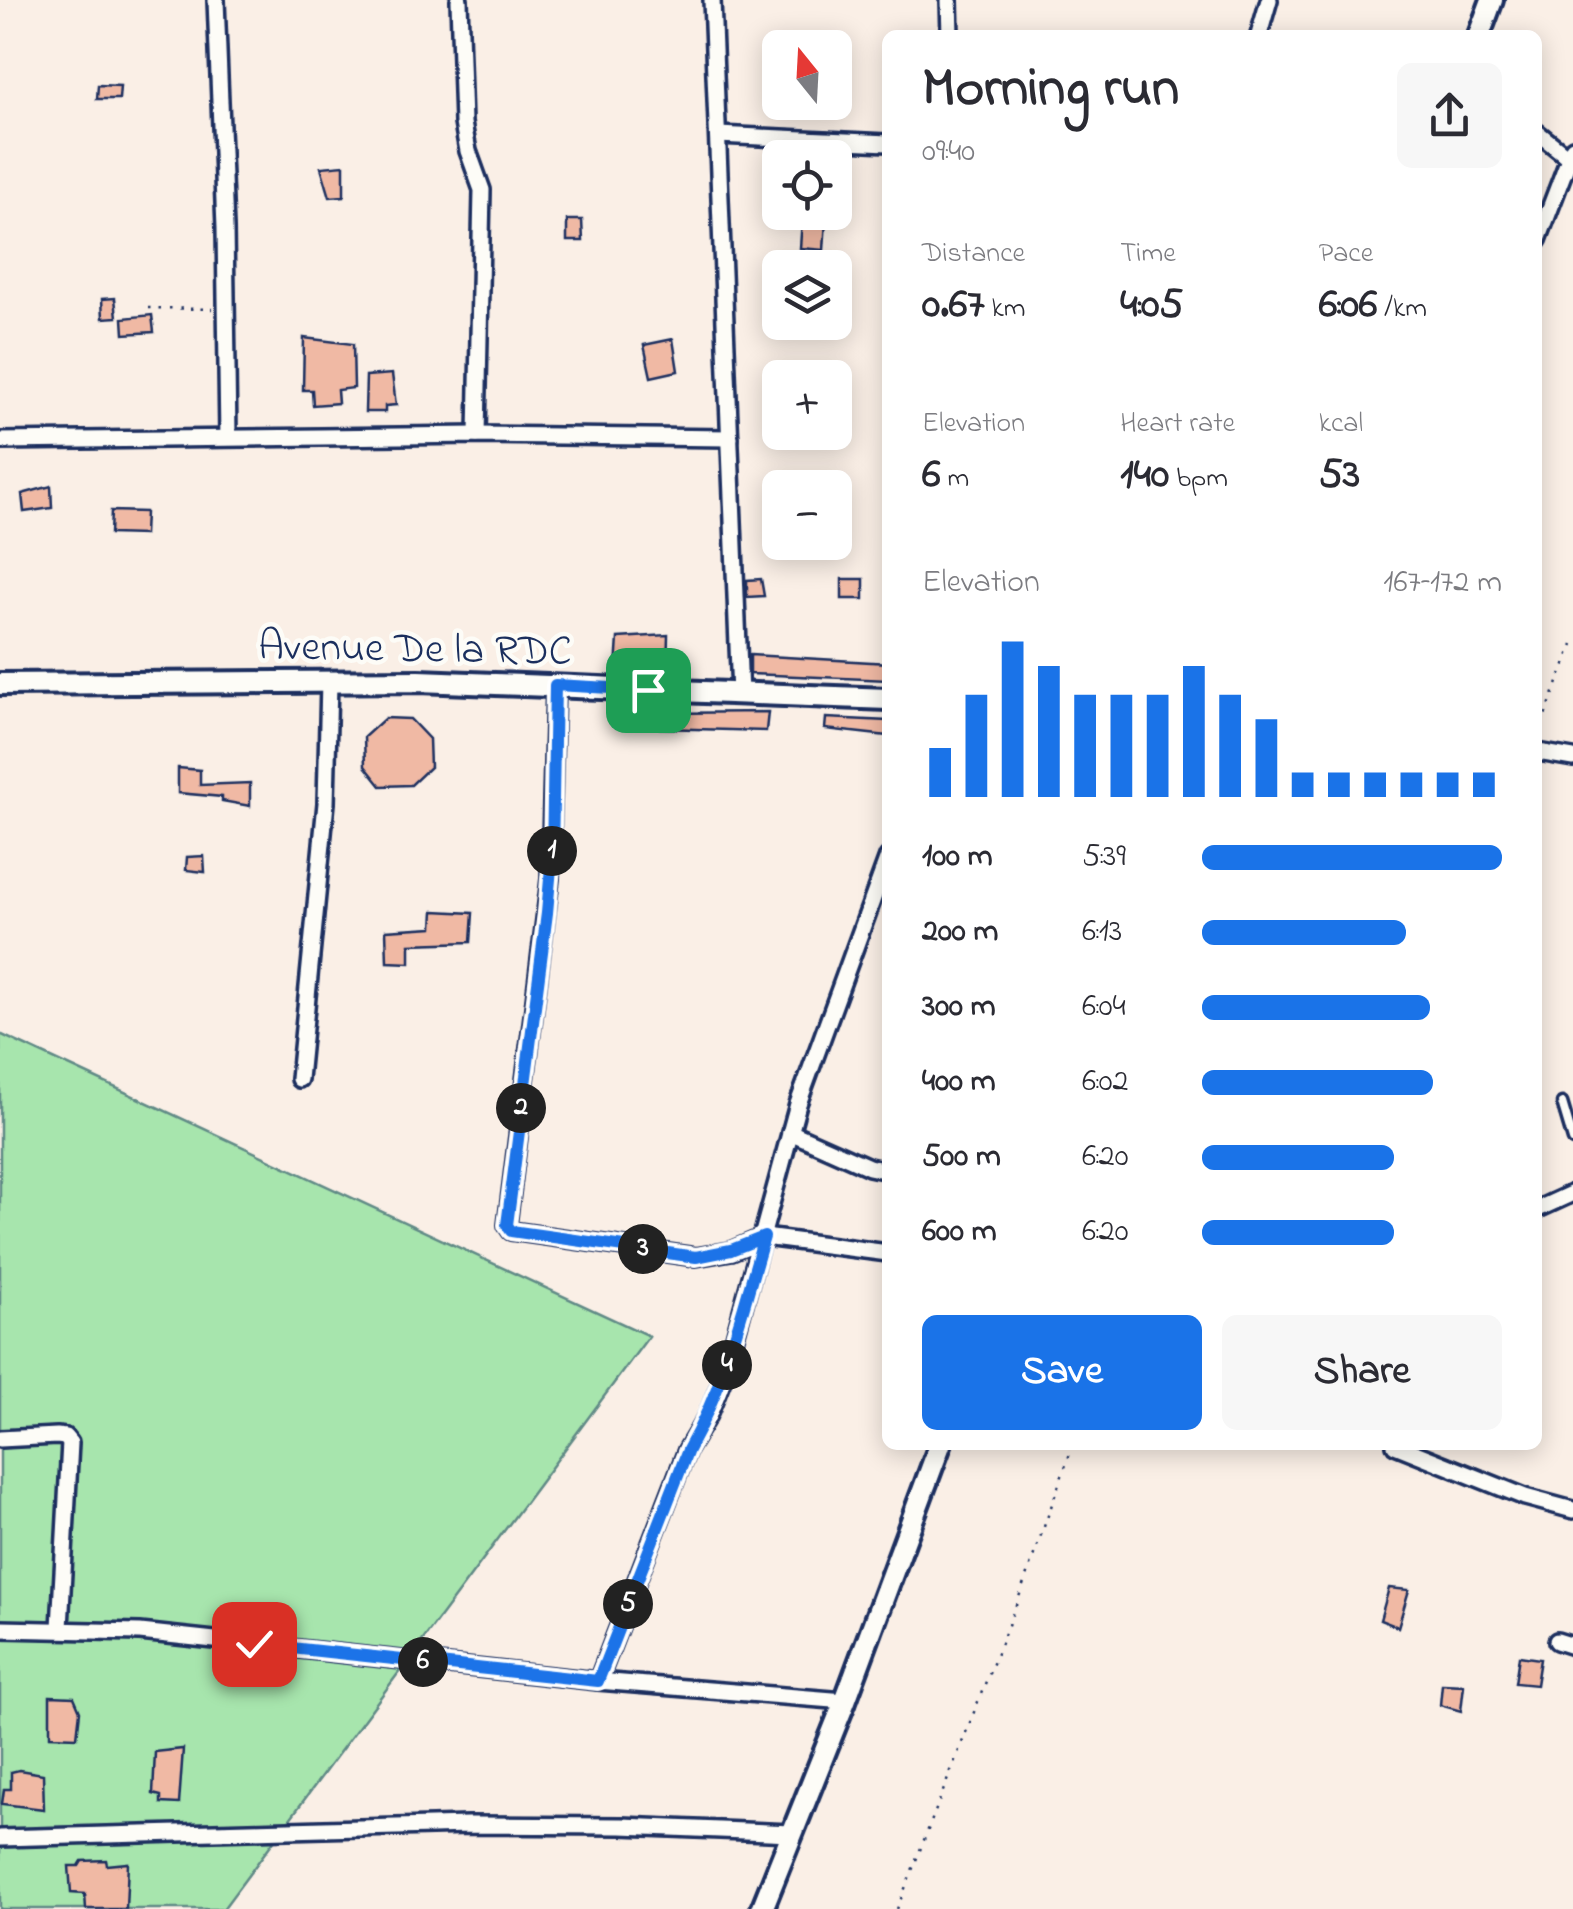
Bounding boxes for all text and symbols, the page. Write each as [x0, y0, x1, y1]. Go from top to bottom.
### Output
north arrow [762, 30, 852, 120]
map controls [762, 30, 852, 560]
text: Morning run [922, 51, 1179, 131]
button: share [1397, 63, 1502, 168]
text: 09:40 [922, 129, 975, 176]
button: locate [762, 140, 852, 230]
text: Distance [922, 234, 1025, 275]
text: Time [1120, 234, 1176, 275]
text: Pace [1319, 234, 1373, 275]
button: layers [762, 250, 852, 340]
text: 0.67 [922, 275, 985, 336]
text: 4:05 [1120, 275, 1183, 336]
text: 6:06 [1319, 275, 1377, 336]
text: km [985, 289, 1026, 330]
text: /km [1377, 289, 1427, 330]
button: + [762, 360, 852, 450]
text: Elevation [922, 404, 1025, 445]
text: Heart rate [1120, 404, 1235, 445]
text: kcal [1319, 404, 1363, 445]
text: 6 [922, 445, 940, 506]
text: 140 [1120, 445, 1169, 506]
text: 53 [1319, 445, 1360, 506]
text: m [940, 459, 969, 500]
text: bpm [1169, 459, 1228, 500]
button: − [762, 470, 852, 560]
text: Elevation [922, 560, 1040, 607]
text: 167–172 m [1383, 560, 1502, 607]
street label: Avenue De la RDC [258, 617, 572, 684]
pin [606, 648, 691, 733]
icon: arrive [621, 663, 676, 718]
pin: 1 [527, 826, 577, 876]
text: 1 [548, 830, 556, 871]
text: 100 m [922, 834, 993, 881]
text: 5:39 [1082, 834, 1126, 881]
text: 200 m [922, 909, 998, 956]
text: 6:13 [1082, 909, 1122, 956]
text: 300 m [922, 984, 996, 1031]
text: 6:04 [1082, 984, 1126, 1031]
text: 400 m [922, 1059, 996, 1106]
text: 6:02 [1082, 1059, 1129, 1106]
pin: 2 [496, 1083, 546, 1133]
text: 2 [514, 1087, 528, 1128]
text: 500 m [922, 1134, 1001, 1181]
text: 6:20 [1082, 1134, 1129, 1181]
text: 600 m [922, 1209, 997, 1256]
text: 6:20 [1082, 1209, 1129, 1256]
pin: 3 [618, 1224, 668, 1274]
text: 3 [637, 1228, 649, 1269]
button: Save [922, 1315, 1202, 1430]
button: Share [1222, 1315, 1502, 1430]
pin: 4 [702, 1340, 752, 1390]
text: 4 [721, 1344, 733, 1385]
pin: 5 [603, 1579, 653, 1629]
text: 5 [620, 1583, 636, 1624]
pin [212, 1602, 297, 1687]
icon: check [227, 1617, 282, 1672]
pin: 6 [398, 1637, 448, 1687]
text: 6 [417, 1641, 429, 1682]

